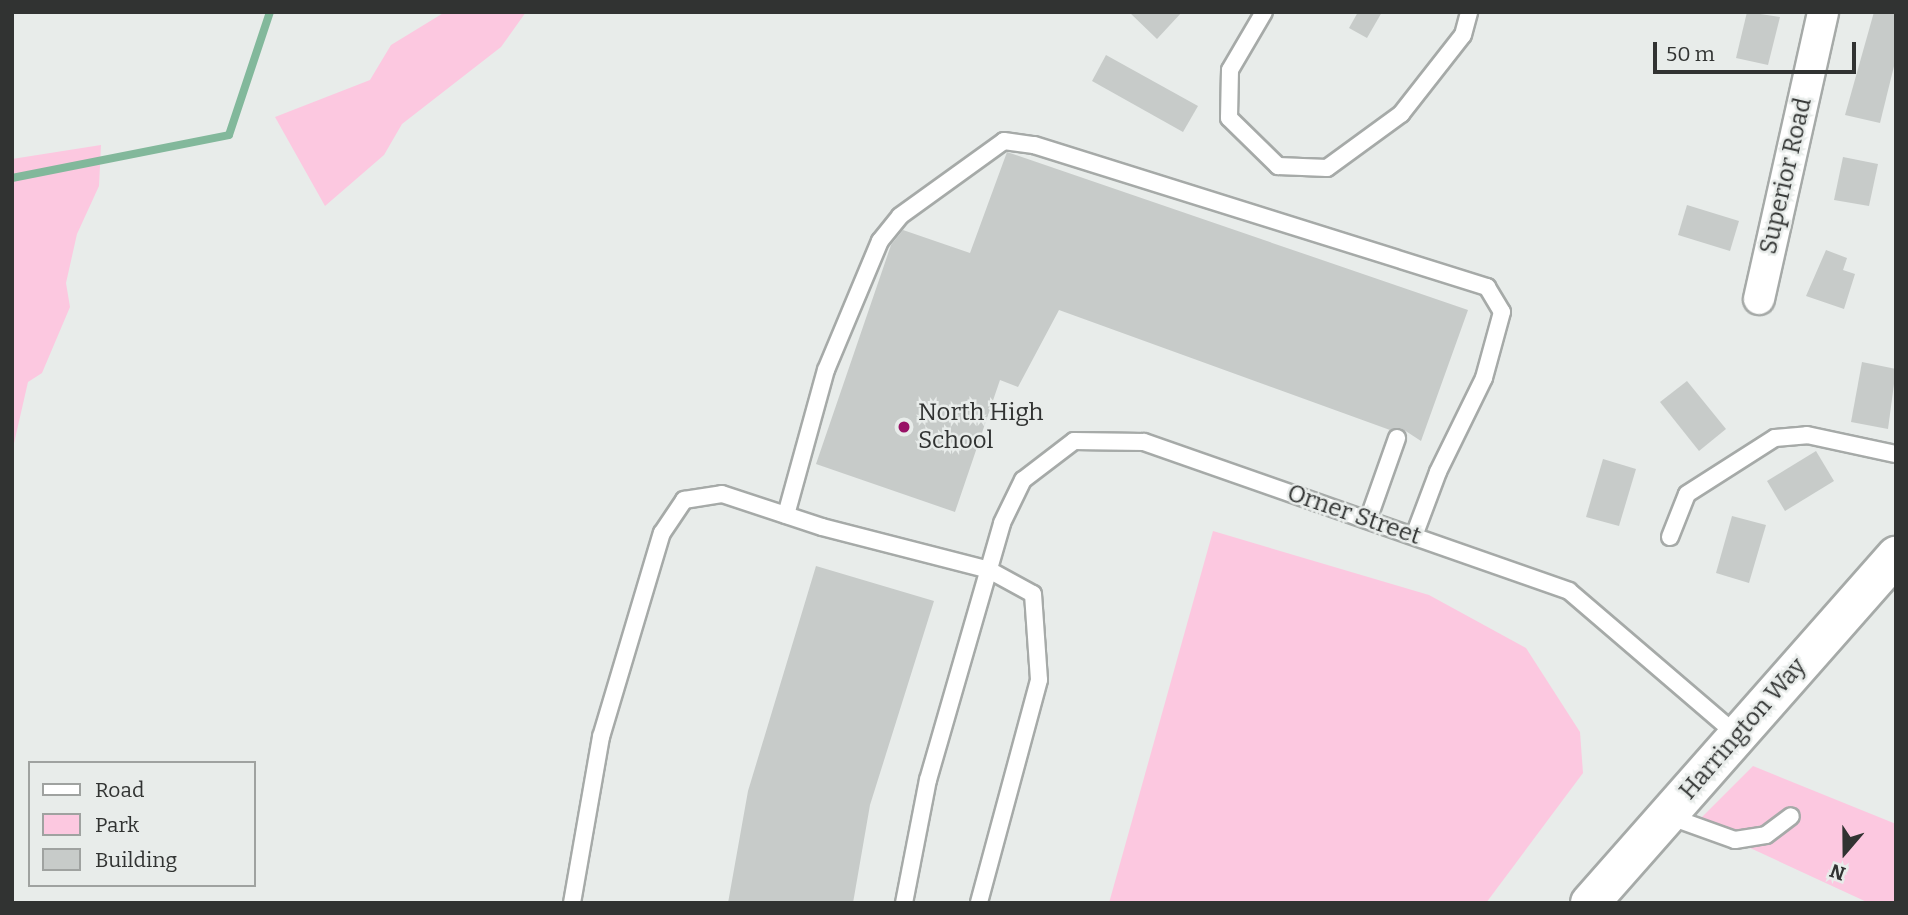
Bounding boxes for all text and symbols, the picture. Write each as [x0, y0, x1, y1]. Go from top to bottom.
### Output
scale bar [1656, 28, 1859, 72]
text: 50 m [1666, 41, 1715, 67]
street label: Superior Road [1754, 95, 1818, 257]
place label: North High School [918, 399, 1043, 455]
marker: North High School [896, 419, 912, 435]
street label: Orner Street [1283, 479, 1425, 551]
street label: Harrington Way [1674, 652, 1812, 806]
legend [28, 761, 256, 887]
text: Road [95, 777, 144, 803]
text: Park [95, 812, 139, 838]
north arrow [1810, 817, 1880, 887]
text: Building [95, 847, 177, 873]
text: N [1827, 859, 1848, 886]

